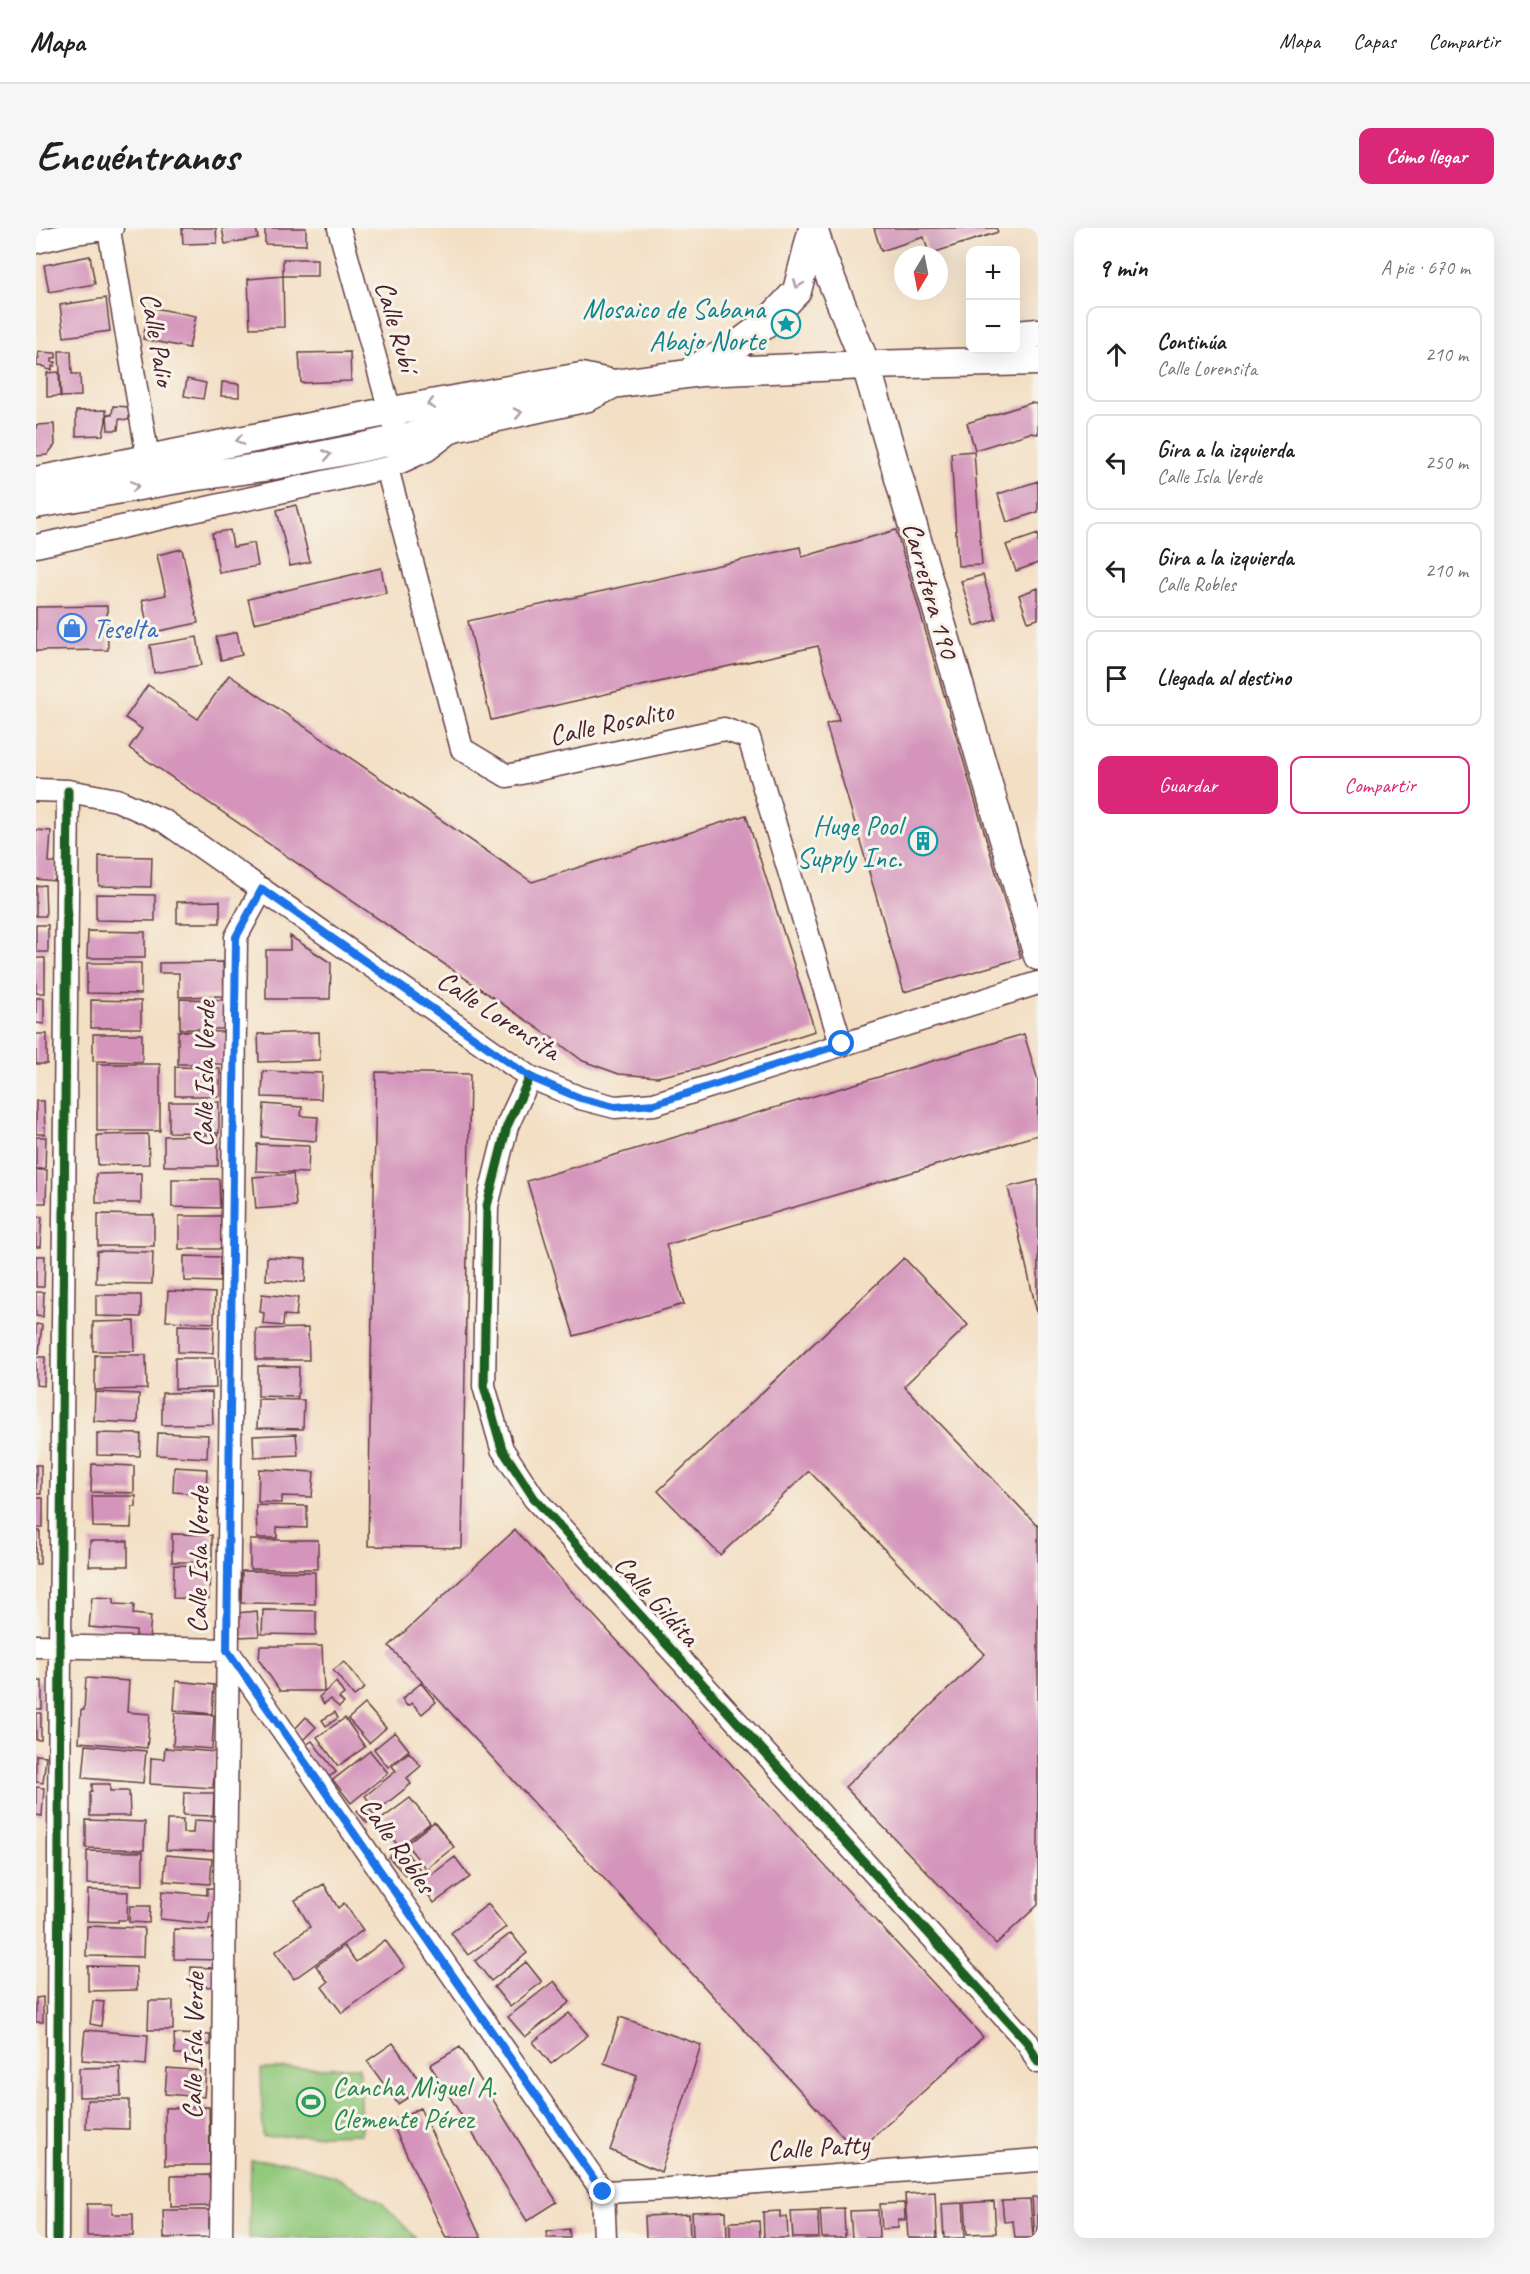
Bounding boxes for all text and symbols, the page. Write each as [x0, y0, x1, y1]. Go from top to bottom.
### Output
text: Mapa [30, 24, 85, 59]
text: Mapa [1279, 28, 1320, 54]
text: Capas [1353, 28, 1396, 54]
text: Compartir [1429, 28, 1500, 54]
button: Cómo llegar [1359, 128, 1494, 184]
text: Encuéntranos [36, 130, 238, 183]
north arrow [894, 246, 948, 300]
map controls [966, 246, 1020, 354]
button: + [966, 246, 1020, 300]
text: 9 min [1098, 251, 1148, 284]
text: A pie · 670 m [1381, 255, 1470, 280]
street label: Calle Rubí [367, 277, 428, 381]
one-way arrow [793, 279, 805, 289]
street label: Calle Palio [133, 290, 184, 391]
place label: Mosaico de Sabana Abajo Norte [583, 291, 767, 358]
button: − [966, 300, 1020, 354]
place icon: Mosaico de Sabana Abajo Norte [770, 308, 802, 340]
text: Continúa [1157, 328, 1225, 356]
icon: ahead [1100, 338, 1133, 371]
text: 210 m [1425, 342, 1468, 367]
text: Calle Lorensita [1157, 356, 1257, 381]
one-way arrow [427, 397, 437, 410]
one-way arrow [513, 408, 523, 421]
one-way arrow [235, 433, 245, 446]
text: Gira a la izquierda [1157, 436, 1294, 464]
icon: left [1100, 446, 1133, 479]
one-way arrow [322, 449, 332, 462]
text: 250 m [1425, 450, 1468, 475]
text: Calle Isla Verde [1157, 464, 1262, 489]
one-way arrow [130, 481, 140, 493]
street label: Carretera 190 [895, 518, 968, 664]
text: Gira a la izquierda [1157, 544, 1294, 572]
icon: left [1100, 554, 1133, 587]
text: 210 m [1425, 558, 1468, 583]
text: Calle Robles [1157, 572, 1236, 597]
place label: Teselta [93, 611, 159, 646]
shop icon: Teselta [56, 612, 88, 644]
icon: arrive [1100, 662, 1133, 695]
text: Llegada al destino [1157, 664, 1291, 692]
street label: Calle Rosalito [546, 692, 678, 753]
button: Guardar [1098, 756, 1278, 814]
button: Compartir [1290, 756, 1470, 814]
place label: Huge Pool Supply Inc. [797, 808, 907, 875]
building icon: Huge Pool Supply Inc. [907, 825, 939, 857]
street label: Calle Lorensita [431, 962, 569, 1069]
street label: Calle Isla Verde [185, 998, 223, 1148]
route start [828, 1030, 854, 1056]
street label: Calle Isla Verde [179, 1484, 217, 1634]
street label: Calle Gildita [607, 1547, 708, 1654]
street label: Calle Robles [352, 1790, 445, 1902]
street label: Calle Isla Verde [174, 1970, 212, 2120]
place label: Cancha Miguel A. Clemente Pérez [332, 2069, 497, 2136]
sports icon: Cancha Miguel A. Clemente Pérez [295, 2086, 327, 2118]
street label: Calle Patty [766, 2126, 873, 2168]
route end [589, 2178, 615, 2204]

